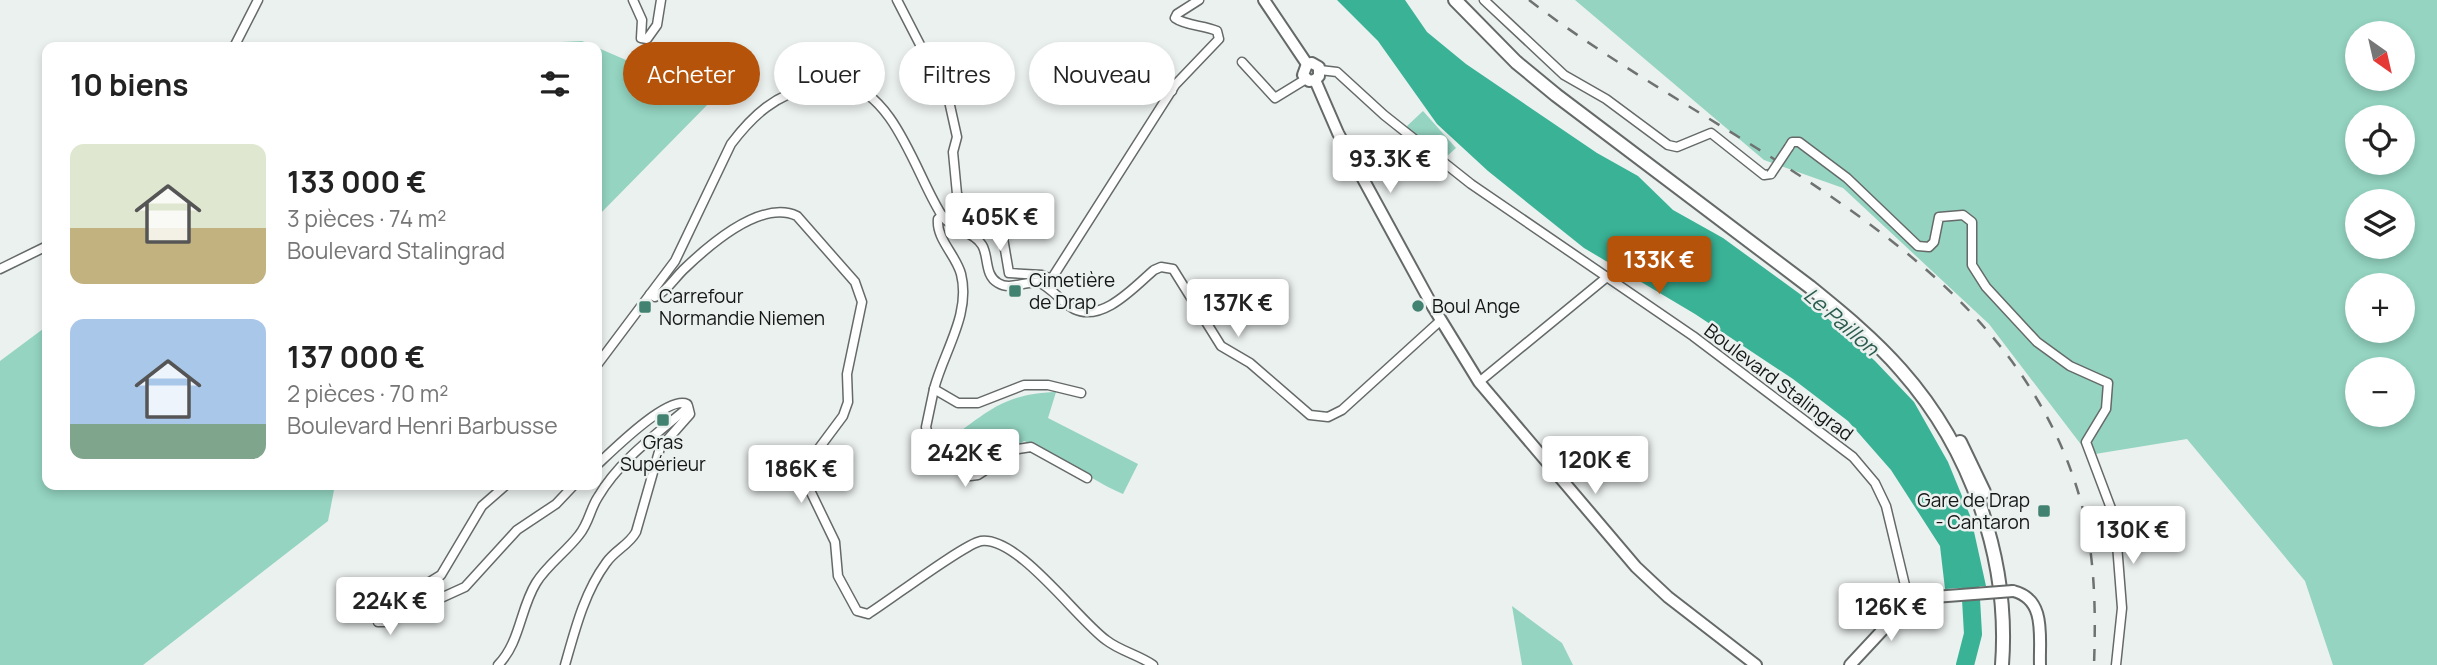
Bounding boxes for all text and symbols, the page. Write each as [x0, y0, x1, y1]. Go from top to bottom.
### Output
north arrow [2345, 21, 2415, 91]
map controls [2345, 21, 2415, 427]
chip: Acheter [623, 42, 760, 105]
chip: Louer [774, 42, 885, 105]
chip: Filtres [899, 42, 1015, 105]
chip: Nouveau [1029, 42, 1175, 105]
text: 10 biens [70, 64, 188, 105]
icon: filters [536, 65, 574, 103]
button: locate [2345, 105, 2415, 175]
pin: 93.3K € [1325, 136, 1455, 195]
text: 93.3K € [1349, 142, 1431, 174]
text: 133 000 € [287, 161, 427, 202]
icon: home [126, 172, 210, 256]
button: layers [2345, 189, 2415, 259]
pin: 405K € [943, 194, 1057, 253]
text: 405K € [961, 200, 1039, 232]
text: 3 pièces · 74 m² [287, 202, 447, 234]
text: Boulevard Stalingrad [287, 234, 505, 266]
pin: 133K € [1602, 236, 1716, 296]
text: 133K € [1623, 243, 1695, 275]
place label: Cimetière de Drap [1029, 267, 1115, 315]
button: + [2345, 273, 2415, 343]
pin: 137K € [1181, 280, 1295, 339]
water label: Le Paillon [1798, 281, 1886, 363]
place label: Carrefour Normandie Niemen [659, 283, 825, 331]
marker: Cimetière de Drap [1007, 283, 1023, 299]
text: 137K € [1203, 286, 1273, 318]
place label: Boul Ange [1432, 293, 1520, 319]
marker: Boul Ange [1410, 298, 1426, 314]
marker: Carrefour Normandie Niemen [637, 299, 653, 315]
street label: Boulevard Stalingrad [1699, 317, 1859, 447]
text: 137 000 € [287, 336, 425, 377]
icon: home [126, 347, 210, 431]
button: − [2345, 357, 2415, 427]
text: 2 pièces · 70 m² [287, 377, 448, 409]
text: Boulevard Henri Barbusse [287, 409, 558, 441]
marker: Gras Supérieur [655, 412, 671, 428]
place label: Gras Supérieur [620, 429, 706, 477]
pin: 242K € [908, 430, 1022, 489]
text: 242K € [927, 436, 1003, 468]
pin: 120K € [1538, 436, 1652, 496]
text: 120K € [1558, 443, 1632, 475]
pin: 186K € [744, 446, 858, 505]
text: 186K € [764, 452, 838, 484]
place label: Gare de Drap - Cantaron [1917, 487, 2030, 535]
marker: Gare de Drap - Cantaron [2036, 503, 2052, 519]
pin: 130K € [2076, 506, 2190, 566]
text: 130K € [2096, 513, 2170, 545]
pin: 224K € [333, 578, 447, 637]
text: 224K € [352, 584, 428, 616]
pin: 126K € [1834, 584, 1948, 643]
text: 126K € [1855, 590, 1927, 622]

